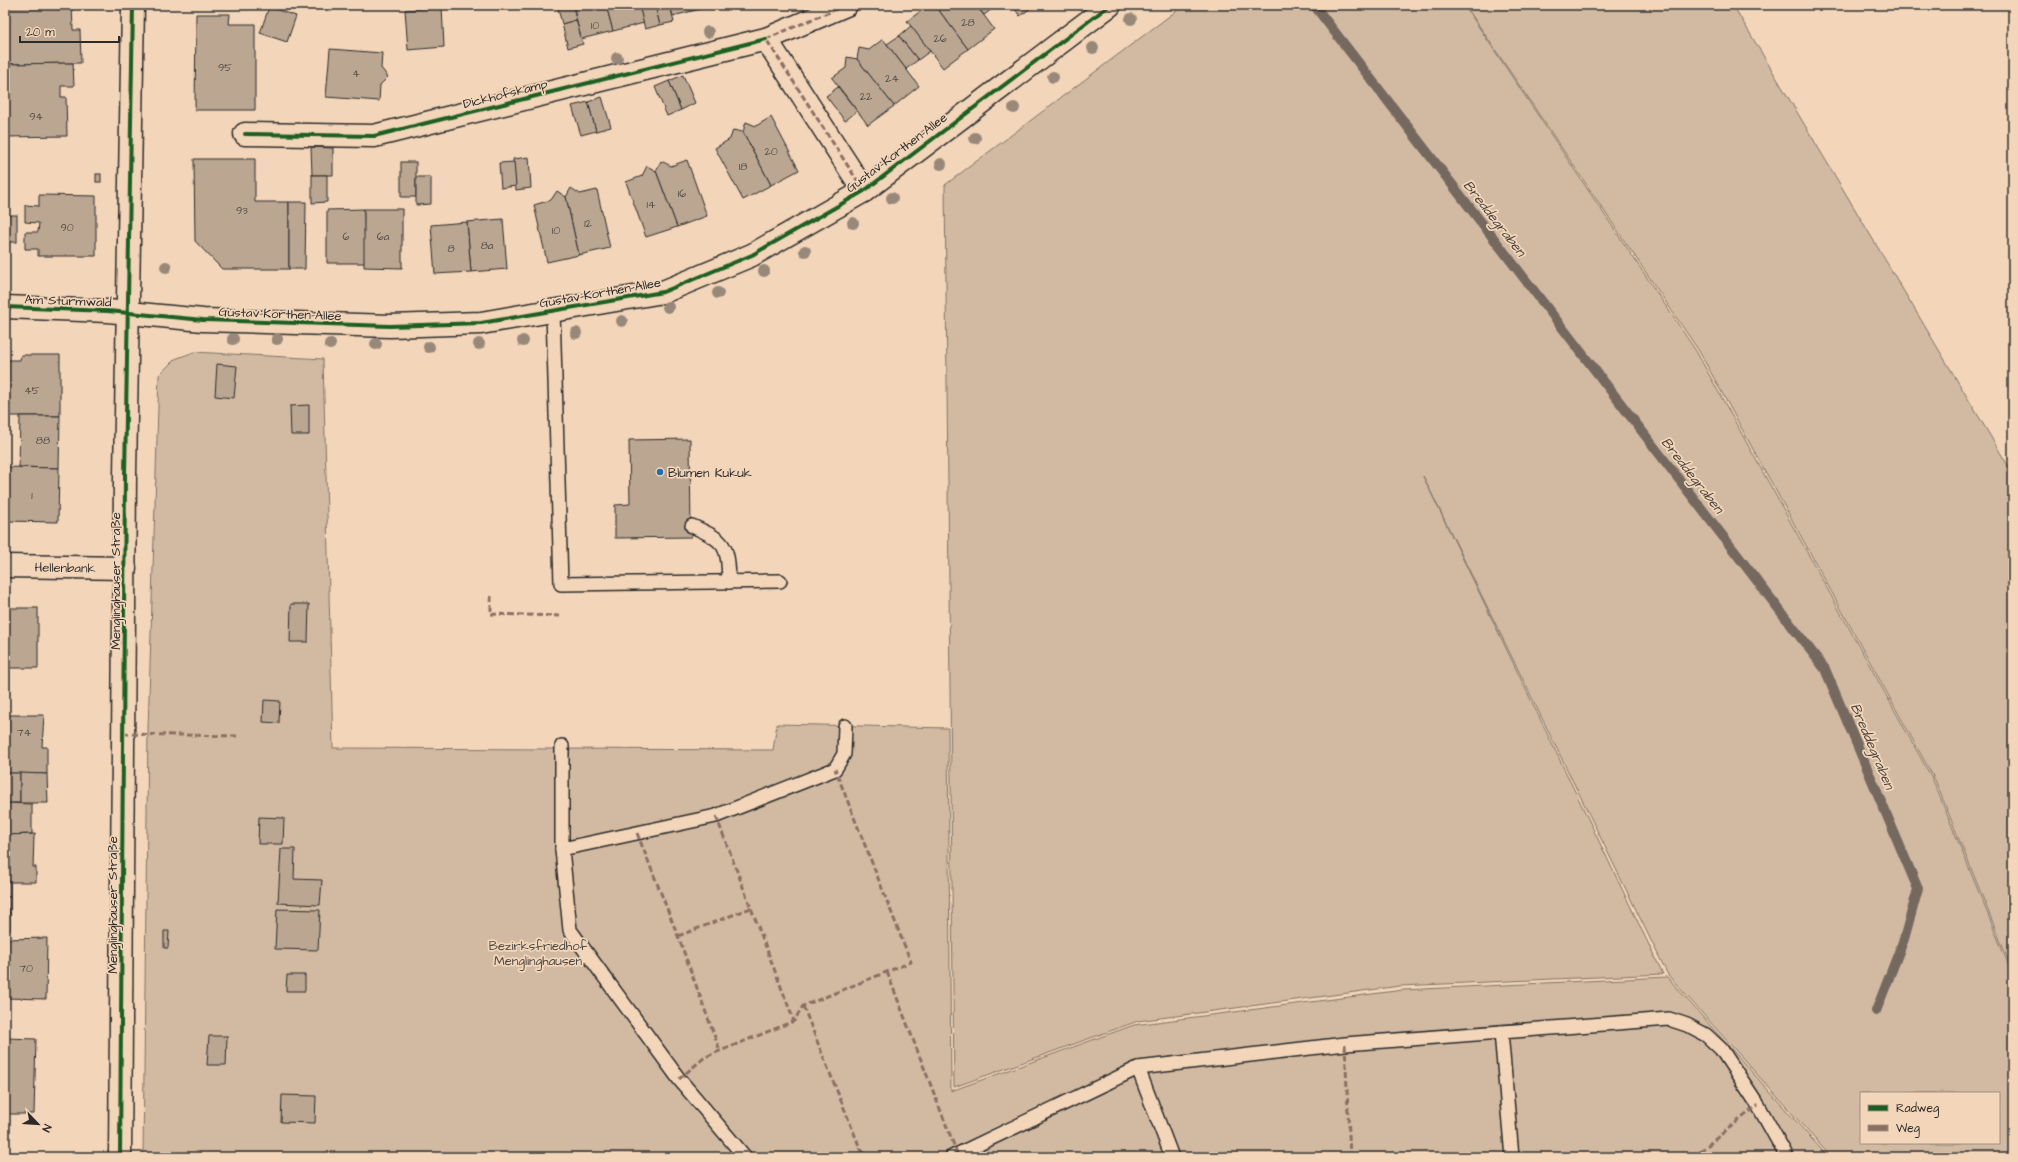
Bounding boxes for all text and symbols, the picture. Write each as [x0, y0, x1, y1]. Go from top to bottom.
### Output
house number: 28 [961, 15, 975, 30]
scale bar [20, 18, 119, 44]
house number: 10 [591, 18, 599, 33]
text: 20 m [26, 24, 55, 41]
house number: 26 [933, 31, 947, 46]
house number: 95 [218, 60, 232, 75]
house number: 4 [352, 66, 360, 81]
house number: 24 [885, 71, 899, 86]
street label: Dickhofskamp [461, 75, 549, 113]
house number: 22 [860, 89, 873, 104]
house number: 94 [29, 109, 43, 124]
street label: Gustav-Korthen-Allee [842, 109, 951, 197]
house number: 20 [764, 144, 778, 159]
house number: 18 [739, 159, 747, 174]
water label: Breddegraben [1458, 176, 1531, 262]
house number: 16 [678, 186, 686, 201]
house number: 14 [647, 197, 656, 212]
house number: 93 [236, 203, 248, 218]
house number: 12 [584, 216, 593, 231]
house number: 90 [60, 220, 74, 235]
house number: 10 [552, 223, 560, 238]
house number: 6 [343, 229, 350, 244]
house number: 6a [377, 229, 390, 244]
house number: 8a [481, 238, 494, 253]
house number: 8 [447, 241, 455, 256]
street label: Gustav-Korthen-Allee [538, 273, 662, 313]
street label: Am Sturmwald [24, 290, 112, 312]
street label: Gustav-Korthen-Allee [218, 303, 342, 325]
house number: 45 [24, 383, 40, 398]
house number: 88 [36, 433, 50, 448]
water label: Breddegraben [1656, 433, 1729, 519]
place label: Blumen Kukuk [668, 464, 752, 482]
marker: Blumen Kukuk [655, 467, 665, 477]
house number: 1 [31, 488, 33, 503]
street label: Menglinghauser Straße [107, 512, 126, 650]
street label: Hellenbank [34, 558, 96, 578]
water label: Breddegraben [1845, 700, 1900, 793]
house number: 74 [17, 725, 32, 740]
street label: Menglinghauser Straße [104, 836, 123, 974]
park label: Bezirksfriedhof Menglinghausen [489, 937, 587, 971]
house number: 70 [19, 961, 33, 976]
legend [1860, 1092, 2000, 1144]
text: Radweg [1896, 1100, 1939, 1118]
north arrow [18, 1104, 58, 1144]
text: Weg [1896, 1120, 1920, 1138]
text: N [38, 1122, 55, 1134]

